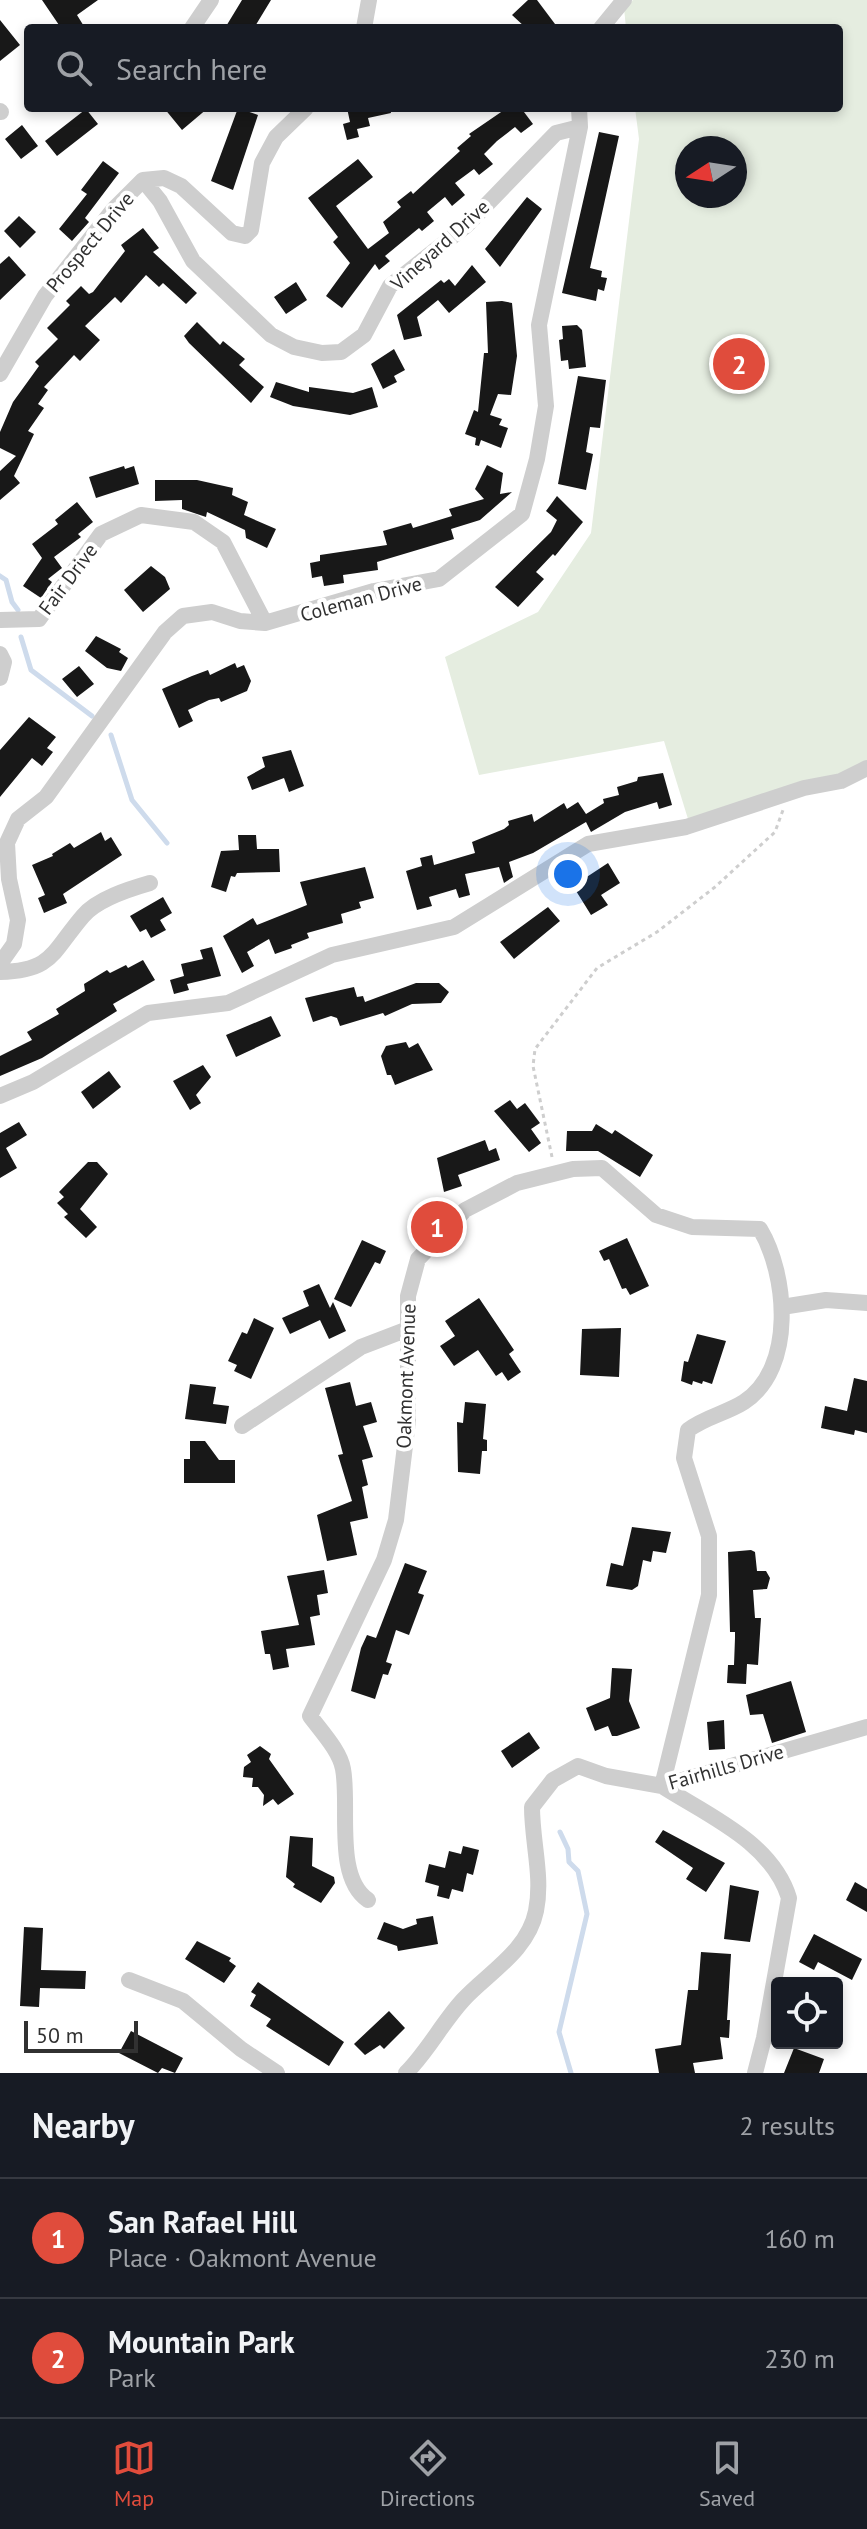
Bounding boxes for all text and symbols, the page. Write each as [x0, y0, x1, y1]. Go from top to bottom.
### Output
search box [24, 24, 843, 112]
icon: search [52, 46, 96, 90]
text: Search here [116, 49, 267, 88]
north arrow [675, 136, 747, 208]
street label: Prospect Drive [40, 186, 140, 298]
street label: Vineyard Drive [384, 194, 495, 297]
pin: 2 [713, 334, 765, 394]
street label: Fair Drive [33, 538, 103, 620]
street label: Coleman Drive [297, 570, 425, 628]
your location [548, 854, 588, 894]
pin: 1 [411, 1197, 463, 1257]
street label: Oakmont Avenue [390, 1303, 422, 1449]
street label: Fairhills Drive [665, 1738, 787, 1796]
map controls [771, 1977, 843, 2049]
button: locate [771, 1977, 843, 2049]
scale bar [24, 2017, 138, 2053]
text: 50 m [36, 2021, 84, 2049]
text: Nearby [32, 2103, 134, 2147]
text: 2 results [740, 2109, 835, 2142]
text: San Rafael Hill [108, 2202, 297, 2241]
text: 1 [51, 2222, 65, 2255]
text: 160 m [764, 2222, 835, 2255]
text: Place · Oakmont Avenue [108, 2241, 377, 2274]
text: Mountain Park [108, 2322, 294, 2361]
text: 2 [51, 2342, 65, 2375]
text: 230 m [764, 2342, 835, 2375]
text: Park [108, 2361, 156, 2394]
tab: Map [112, 2436, 156, 2512]
tab: Directions [380, 2436, 475, 2512]
tab: Saved [699, 2436, 755, 2512]

